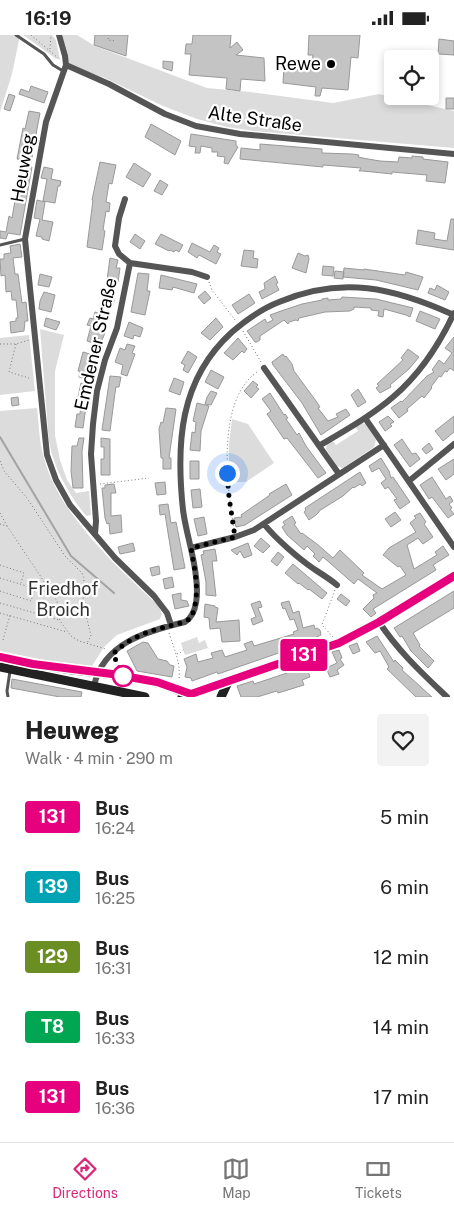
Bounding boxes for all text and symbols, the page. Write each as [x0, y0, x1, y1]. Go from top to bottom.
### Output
text: 16:19 [25, 7, 71, 29]
map controls [384, 50, 439, 105]
button: locate [384, 50, 439, 105]
place label: Rewe [275, 53, 321, 74]
marker: Rewe [325, 58, 337, 70]
street label: Alte Straße [207, 102, 304, 136]
street label: Heuweg [6, 132, 39, 204]
street label: Emdener Straße [70, 275, 121, 412]
your location [215, 461, 240, 486]
park label: Friedhof Broich [28, 578, 98, 620]
line badge: 131 [275, 639, 333, 671]
text: 131 [290, 644, 318, 665]
unlabelled marker [112, 665, 134, 687]
button: heart [377, 714, 429, 766]
text: Heuweg [25, 716, 119, 744]
text: Walk · 4 min · 290 m [25, 749, 173, 768]
text: Bus [95, 797, 129, 819]
text: 131 [39, 806, 66, 827]
text: 5 min [380, 806, 429, 828]
text: 16:24 [95, 819, 135, 838]
text: Bus [95, 867, 129, 889]
text: 139 [37, 876, 68, 897]
text: 6 min [380, 876, 429, 898]
text: 16:25 [95, 889, 135, 908]
text: Bus [95, 937, 129, 959]
text: 129 [37, 946, 68, 967]
text: 12 min [373, 946, 429, 968]
text: 16:31 [95, 959, 132, 978]
text: Bus [95, 1007, 129, 1029]
text: T8 [41, 1016, 64, 1037]
text: 14 min [372, 1016, 429, 1038]
text: 16:33 [95, 1029, 135, 1048]
text: Bus [95, 1077, 129, 1099]
text: 131 [39, 1086, 66, 1107]
text: 17 min [373, 1086, 429, 1108]
text: 16:36 [95, 1099, 135, 1118]
tab: Directions [52, 1155, 118, 1201]
tab: Map [222, 1155, 251, 1201]
tab: Tickets [355, 1155, 402, 1201]

